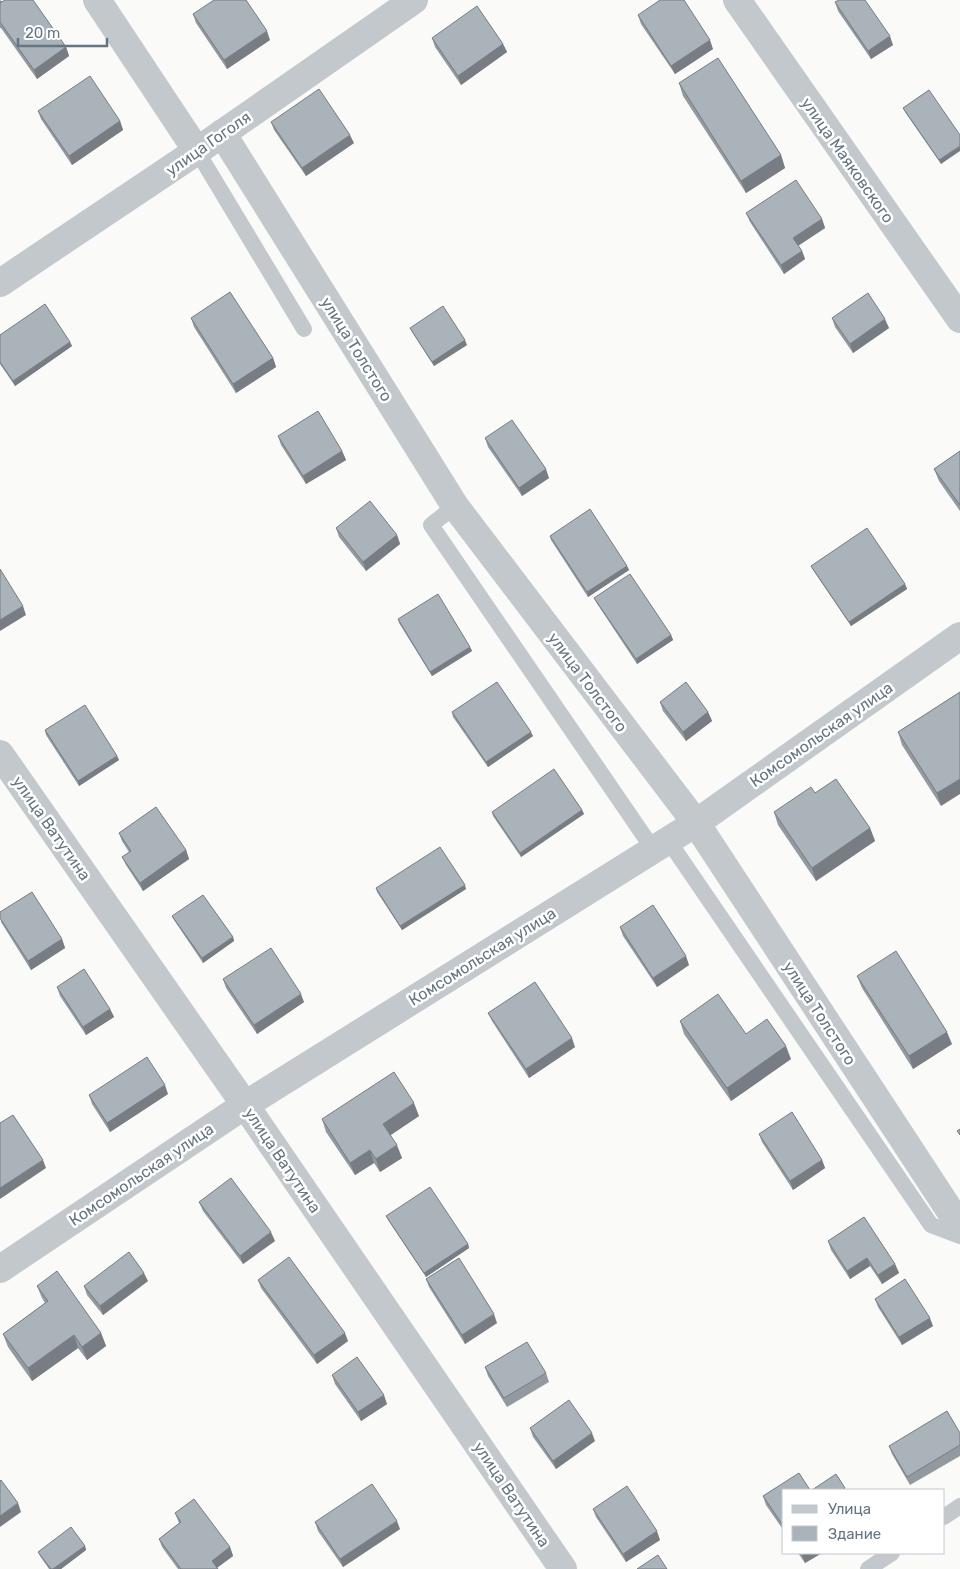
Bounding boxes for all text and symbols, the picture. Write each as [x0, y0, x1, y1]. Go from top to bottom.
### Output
scale bar [18, 15, 106, 47]
text: 20 m [25, 24, 60, 42]
street label: улица Маяковского [797, 94, 898, 227]
street label: улица Гоголя [162, 107, 254, 180]
street label: улица Толстого [317, 294, 396, 405]
street label: улица Толстого [544, 629, 631, 736]
street label: Комсомольская улица [746, 678, 896, 791]
street label: улица Ватутина [9, 772, 95, 884]
street label: Комсомольская улица [405, 903, 559, 1010]
street label: улица Толстого [779, 958, 860, 1069]
street label: улица Ватутина [240, 1104, 325, 1217]
street label: Комсомольская улица [65, 1119, 217, 1230]
street label: улица Ватутина [469, 1438, 554, 1551]
legend [782, 1489, 945, 1554]
text: Улица [828, 1500, 871, 1518]
text: Здание [828, 1525, 881, 1543]

